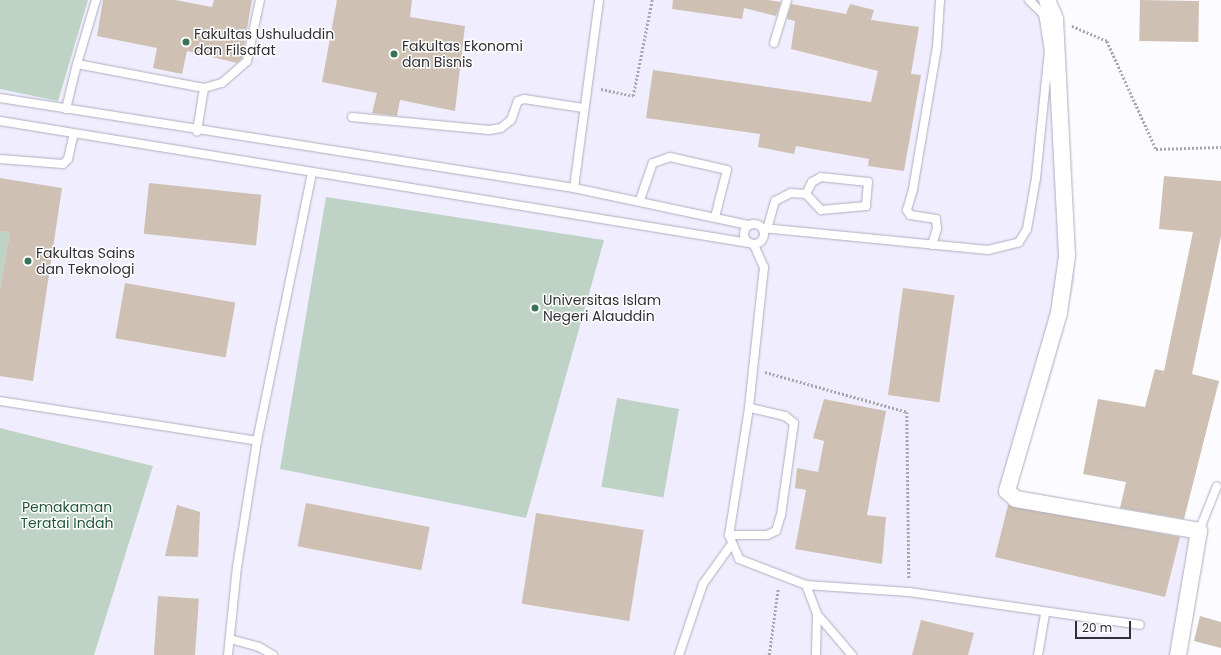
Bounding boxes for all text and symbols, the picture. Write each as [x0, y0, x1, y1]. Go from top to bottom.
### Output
place label: Fakultas Ushuluddin dan Filsafat [194, 26, 334, 58]
marker: Fakultas Ushuluddin dan Filsafat [181, 37, 191, 47]
place label: Fakultas Ekonomi dan Bisnis [402, 38, 523, 70]
marker: Fakultas Ekonomi dan Bisnis [389, 49, 399, 59]
place label: Fakultas Sains dan Teknologi [36, 245, 135, 278]
marker: Fakultas Sains dan Teknologi [23, 256, 33, 266]
place label: Universitas Islam Negeri Alauddin [543, 292, 661, 324]
marker: Universitas Islam Negeri Alauddin [530, 303, 540, 313]
park label: Pemakaman Teratai Indah [21, 499, 113, 532]
scale bar [1077, 613, 1133, 639]
text: 20 m [1082, 619, 1112, 636]

